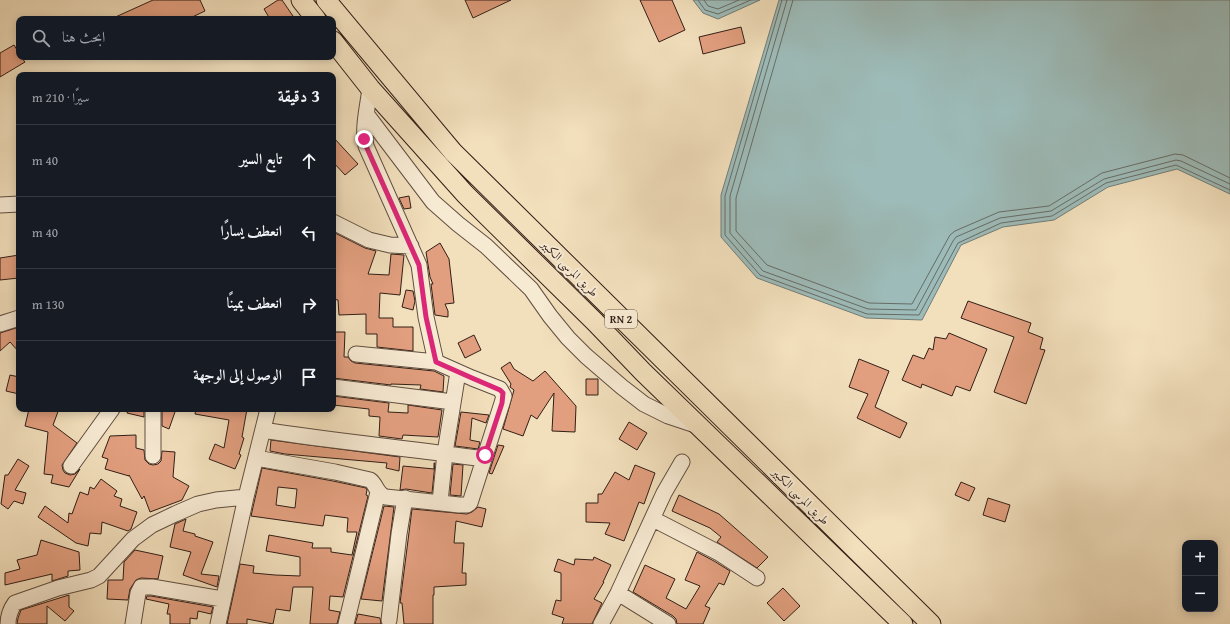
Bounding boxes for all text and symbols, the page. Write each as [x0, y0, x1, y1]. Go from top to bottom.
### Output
search box [16, 16, 336, 60]
text: ابحث هنا [62, 26, 105, 47]
icon: search [30, 27, 52, 49]
text: 3 دقيقة [278, 83, 320, 108]
text: سيرًا · 210 m [32, 88, 90, 107]
route end [355, 130, 373, 148]
text: تابع السير [240, 148, 282, 169]
icon: ahead [298, 150, 320, 172]
text: 40 m [32, 151, 58, 170]
text: انعطف يسارًا [220, 220, 282, 241]
icon: left [298, 222, 320, 244]
text: 40 m [32, 223, 58, 242]
street label: طريق المرسى الكبير [535, 234, 603, 301]
text: انعطف يمينًا [226, 292, 282, 313]
icon: right [298, 294, 320, 316]
text: 130 m [32, 295, 64, 314]
road number: RN 2 [605, 310, 637, 328]
text: الوصول إلى الوجهة [193, 364, 282, 385]
icon: arrive [298, 366, 320, 388]
route start [476, 446, 494, 464]
street label: طريق المرسى الكبير [766, 462, 834, 529]
map controls [1182, 540, 1218, 612]
button: + [1182, 540, 1218, 576]
button: − [1182, 576, 1218, 612]

